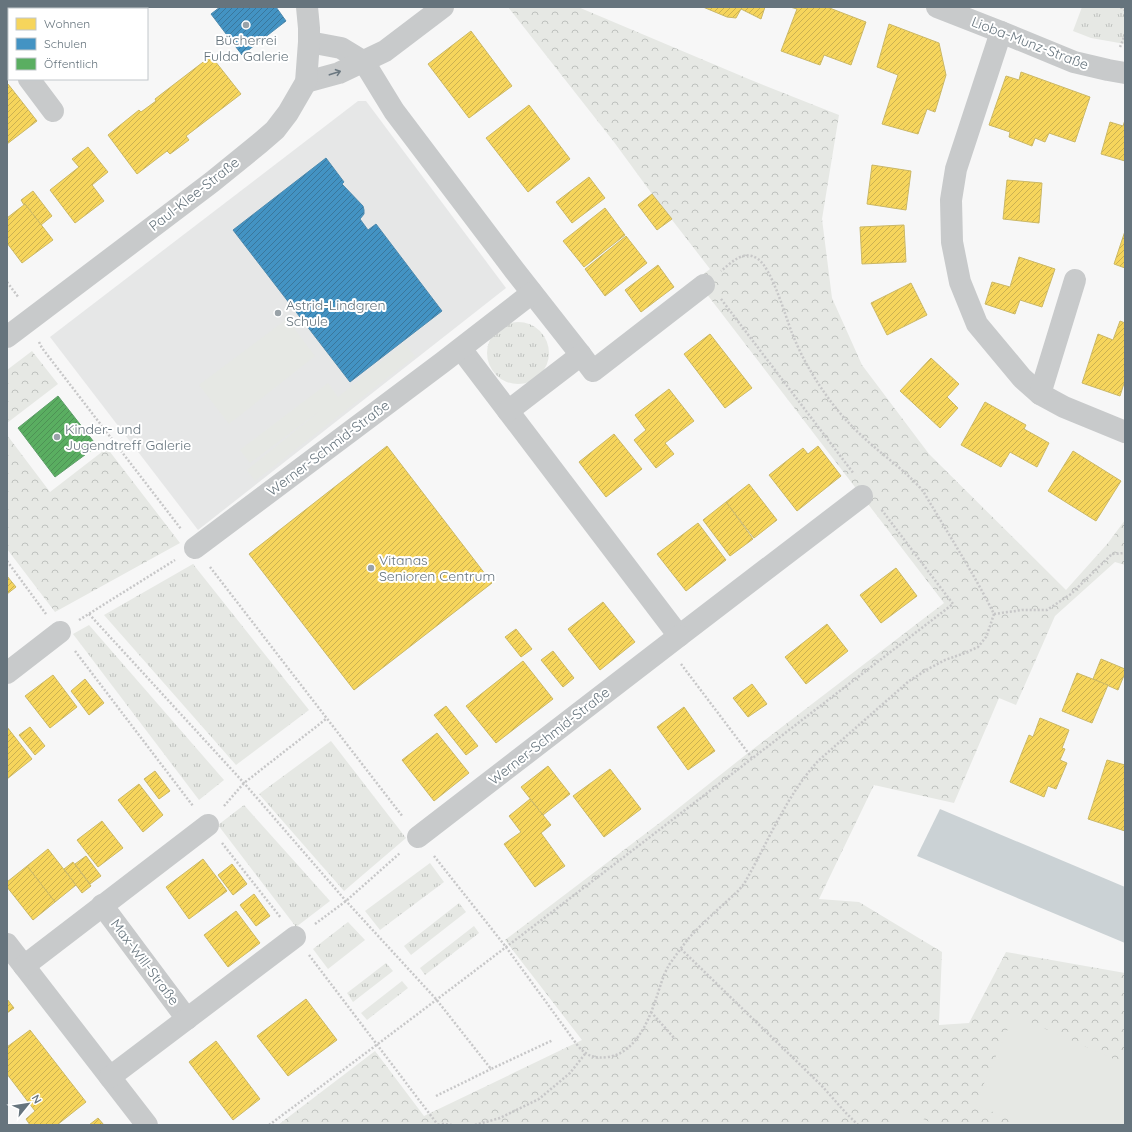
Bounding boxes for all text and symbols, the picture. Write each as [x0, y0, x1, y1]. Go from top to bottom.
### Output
legend [8, 8, 148, 80]
street label: Lioba-Munz-Straße [969, 12, 1091, 74]
text: Wohnen [44, 16, 90, 31]
marker: Bücherrei Fulda Galerie [241, 20, 251, 30]
place label: Bücherrei Fulda Galerie [203, 31, 289, 65]
text: Schulen [44, 36, 87, 51]
text: Öffentlich [44, 56, 98, 71]
one-way arrow [329, 69, 341, 77]
street label: Paul-Klee-Straße [145, 153, 243, 235]
place label: Astrid-Lindgren Schule [286, 296, 386, 330]
marker: Astrid-Lindgren Schule [273, 308, 283, 318]
street label: Werner-Schmid-Straße [263, 396, 393, 500]
place label: Kinder- und Jugendtreff Galerie [65, 420, 191, 454]
marker: Kinder- und Jugendtreff Galerie [52, 432, 62, 442]
place label: Vitanas Senioren Centrum [379, 551, 495, 585]
marker: Vitanas Senioren Centrum [366, 563, 376, 573]
street label: Werner-Schmid-Straße [485, 683, 613, 789]
street label: Max-Will-Straße [107, 915, 183, 1009]
north arrow [8, 1084, 48, 1124]
text: N [29, 1092, 45, 1106]

